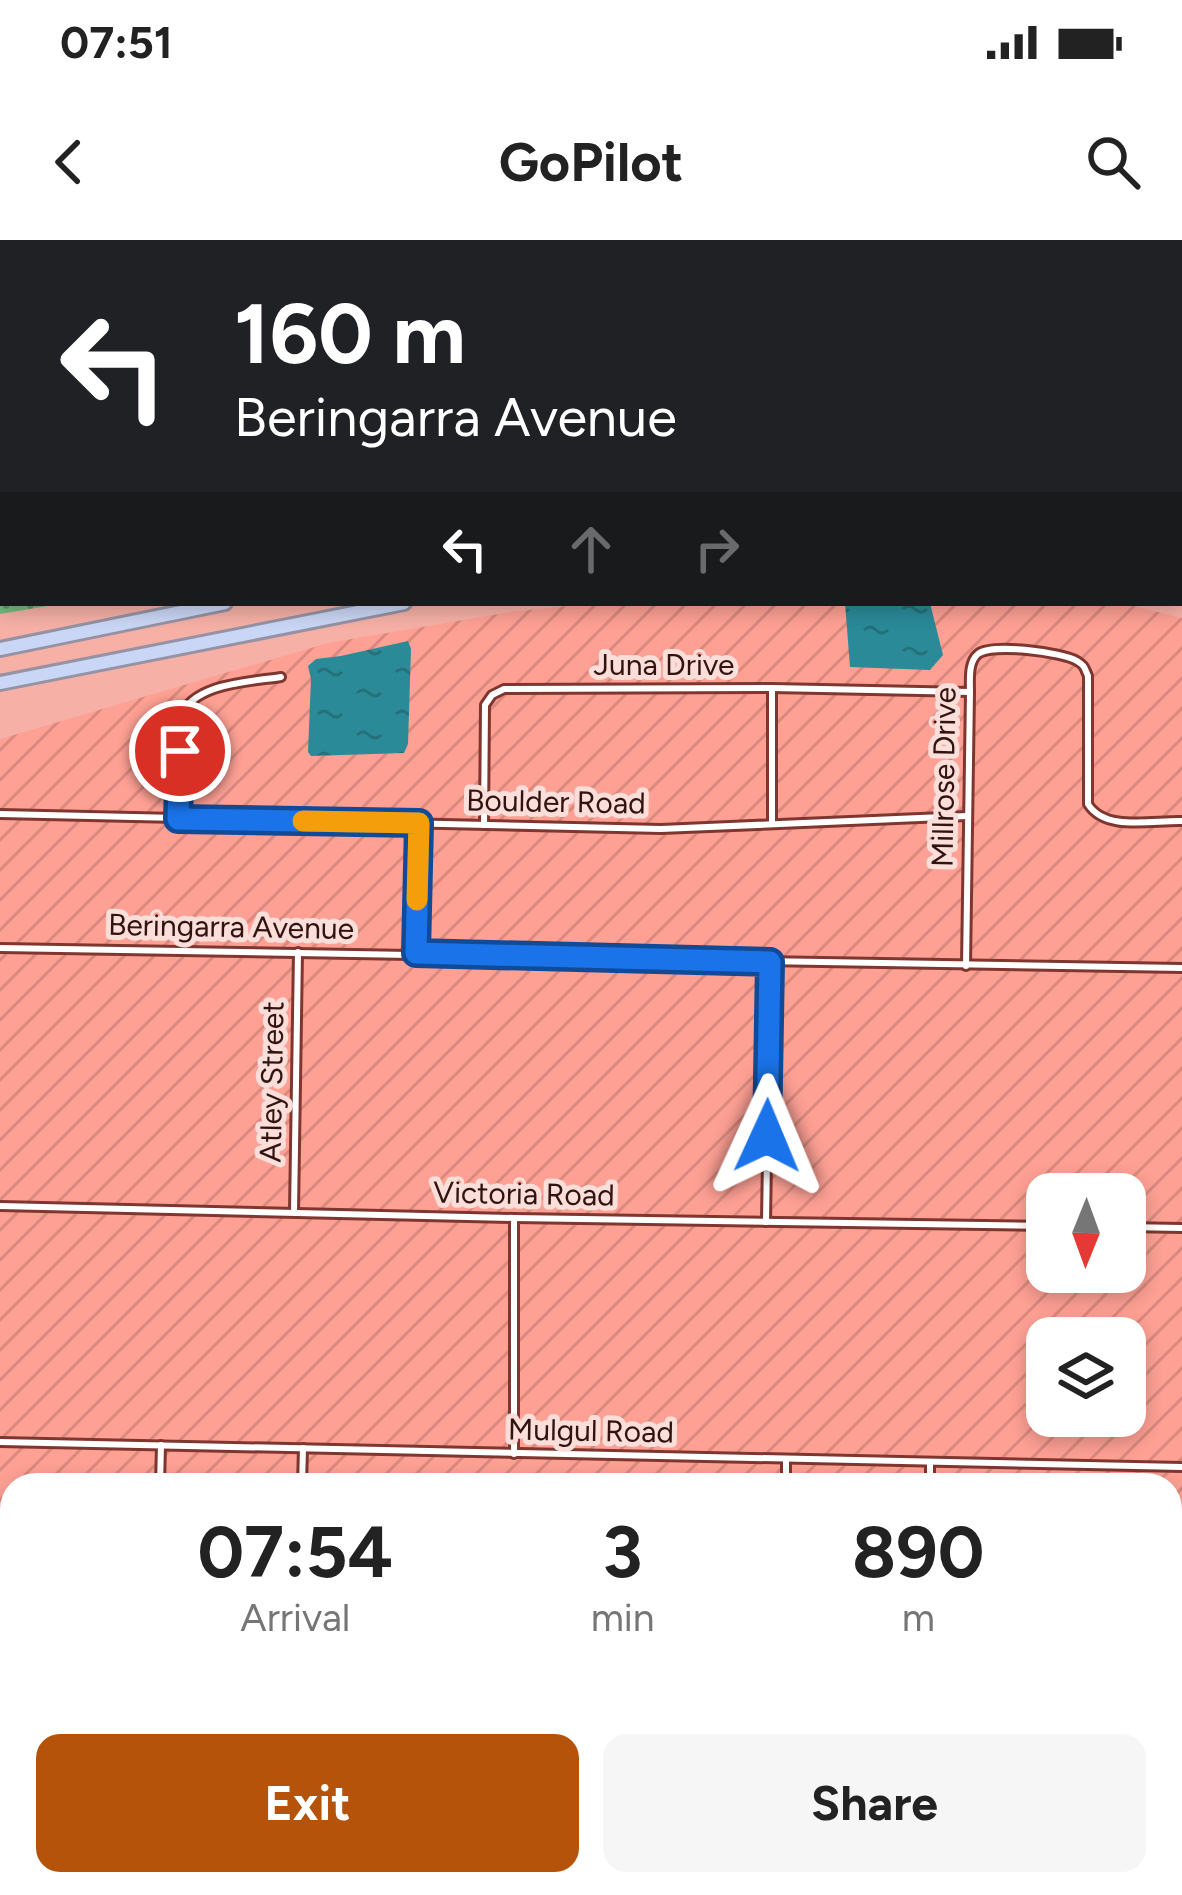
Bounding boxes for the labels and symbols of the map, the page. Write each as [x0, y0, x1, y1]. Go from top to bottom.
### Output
street label: Juna Drive [593, 646, 735, 683]
street label: Millrose Drive [923, 687, 964, 867]
pin [129, 700, 231, 802]
street label: Boulder Road [466, 781, 646, 822]
street label: Beringarra Avenue [108, 906, 354, 947]
street label: Atley Street [252, 1001, 291, 1163]
position arrow [704, 1073, 830, 1199]
street label: Victoria Road [433, 1173, 615, 1214]
north arrow [1026, 1173, 1146, 1293]
street label: Mulgul Road [508, 1411, 674, 1450]

